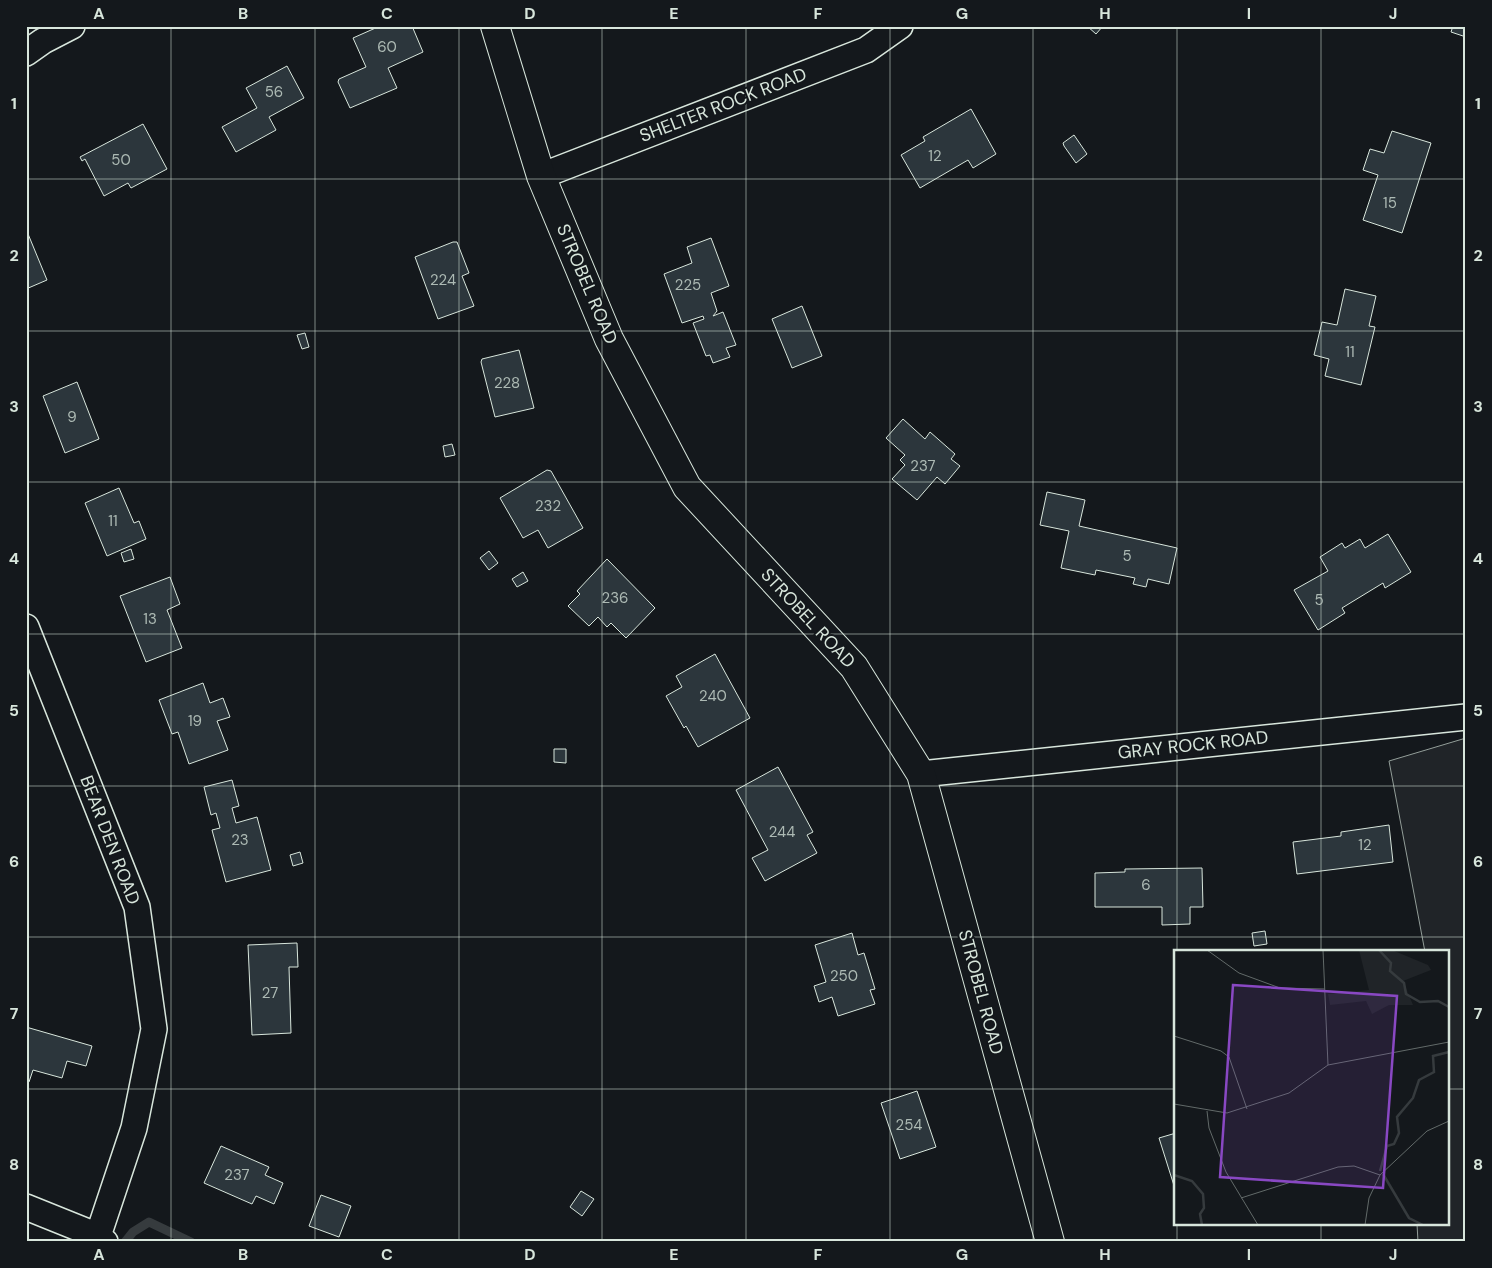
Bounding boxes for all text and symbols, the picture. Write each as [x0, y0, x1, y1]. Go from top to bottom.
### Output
text: A [93, 3, 105, 24]
text: B [238, 3, 248, 24]
text: C [381, 3, 393, 24]
text: D [524, 3, 536, 24]
text: E [669, 3, 679, 24]
text: F [814, 3, 823, 24]
text: G [956, 3, 968, 24]
text: H [1099, 3, 1111, 24]
text: I [1247, 3, 1251, 24]
text: J [1389, 3, 1397, 24]
house number: 60 [377, 37, 397, 57]
street label: SHELTER ROCK ROAD [636, 62, 810, 148]
house number: 56 [265, 82, 283, 102]
text: 1 [11, 93, 17, 114]
text: 1 [1475, 93, 1481, 114]
house number: 12 [928, 146, 942, 166]
house number: 50 [111, 150, 131, 170]
house number: 15 [1383, 193, 1397, 213]
street label: STROBEL ROAD [551, 220, 623, 348]
text: 2 [9, 245, 19, 266]
text: 2 [1473, 245, 1483, 266]
house number: 224 [430, 270, 456, 290]
house number: 225 [675, 275, 701, 295]
house number: 11 [1345, 342, 1355, 362]
house number: 228 [494, 373, 520, 393]
text: 3 [9, 396, 19, 417]
text: 3 [1473, 396, 1483, 417]
house number: 9 [67, 407, 77, 427]
house number: 237 [910, 456, 936, 476]
house number: 232 [535, 496, 561, 516]
house number: 11 [108, 511, 118, 531]
house number: 5 [1122, 546, 1132, 566]
text: 4 [9, 548, 19, 569]
text: 4 [1473, 548, 1483, 569]
street label: STROBEL ROAD [756, 563, 860, 673]
house number: 236 [602, 588, 628, 608]
house number: 5 [1314, 590, 1324, 610]
house number: 13 [143, 609, 157, 629]
house number: 240 [699, 686, 727, 706]
text: 5 [9, 700, 19, 721]
text: 5 [1473, 700, 1483, 721]
house number: 19 [188, 711, 202, 731]
street label: GRAY ROCK ROAD [1117, 725, 1269, 765]
street label: BEAR DEN ROAD [74, 772, 146, 908]
house number: 244 [769, 822, 795, 842]
house number: 23 [231, 830, 249, 850]
house number: 12 [1358, 835, 1372, 855]
text: 6 [9, 851, 19, 872]
text: 6 [1473, 851, 1483, 872]
house number: 6 [1141, 875, 1151, 895]
street label: STROBEL ROAD [953, 927, 1009, 1057]
inset map [1174, 950, 1450, 1226]
house number: 250 [830, 966, 858, 986]
house number: 27 [262, 983, 278, 1003]
text: 7 [10, 1003, 19, 1024]
text: 7 [1474, 1003, 1483, 1024]
house number: 254 [896, 1115, 922, 1135]
text: 8 [9, 1154, 19, 1175]
text: 8 [1473, 1154, 1483, 1175]
house number: 237 [224, 1165, 250, 1185]
text: A [93, 1244, 105, 1265]
text: B [238, 1244, 248, 1265]
text: C [381, 1244, 393, 1265]
text: D [524, 1244, 536, 1265]
text: E [669, 1244, 679, 1265]
text: F [814, 1244, 823, 1265]
text: G [956, 1244, 968, 1265]
text: H [1099, 1244, 1111, 1265]
text: I [1247, 1244, 1251, 1265]
text: J [1389, 1244, 1397, 1265]

